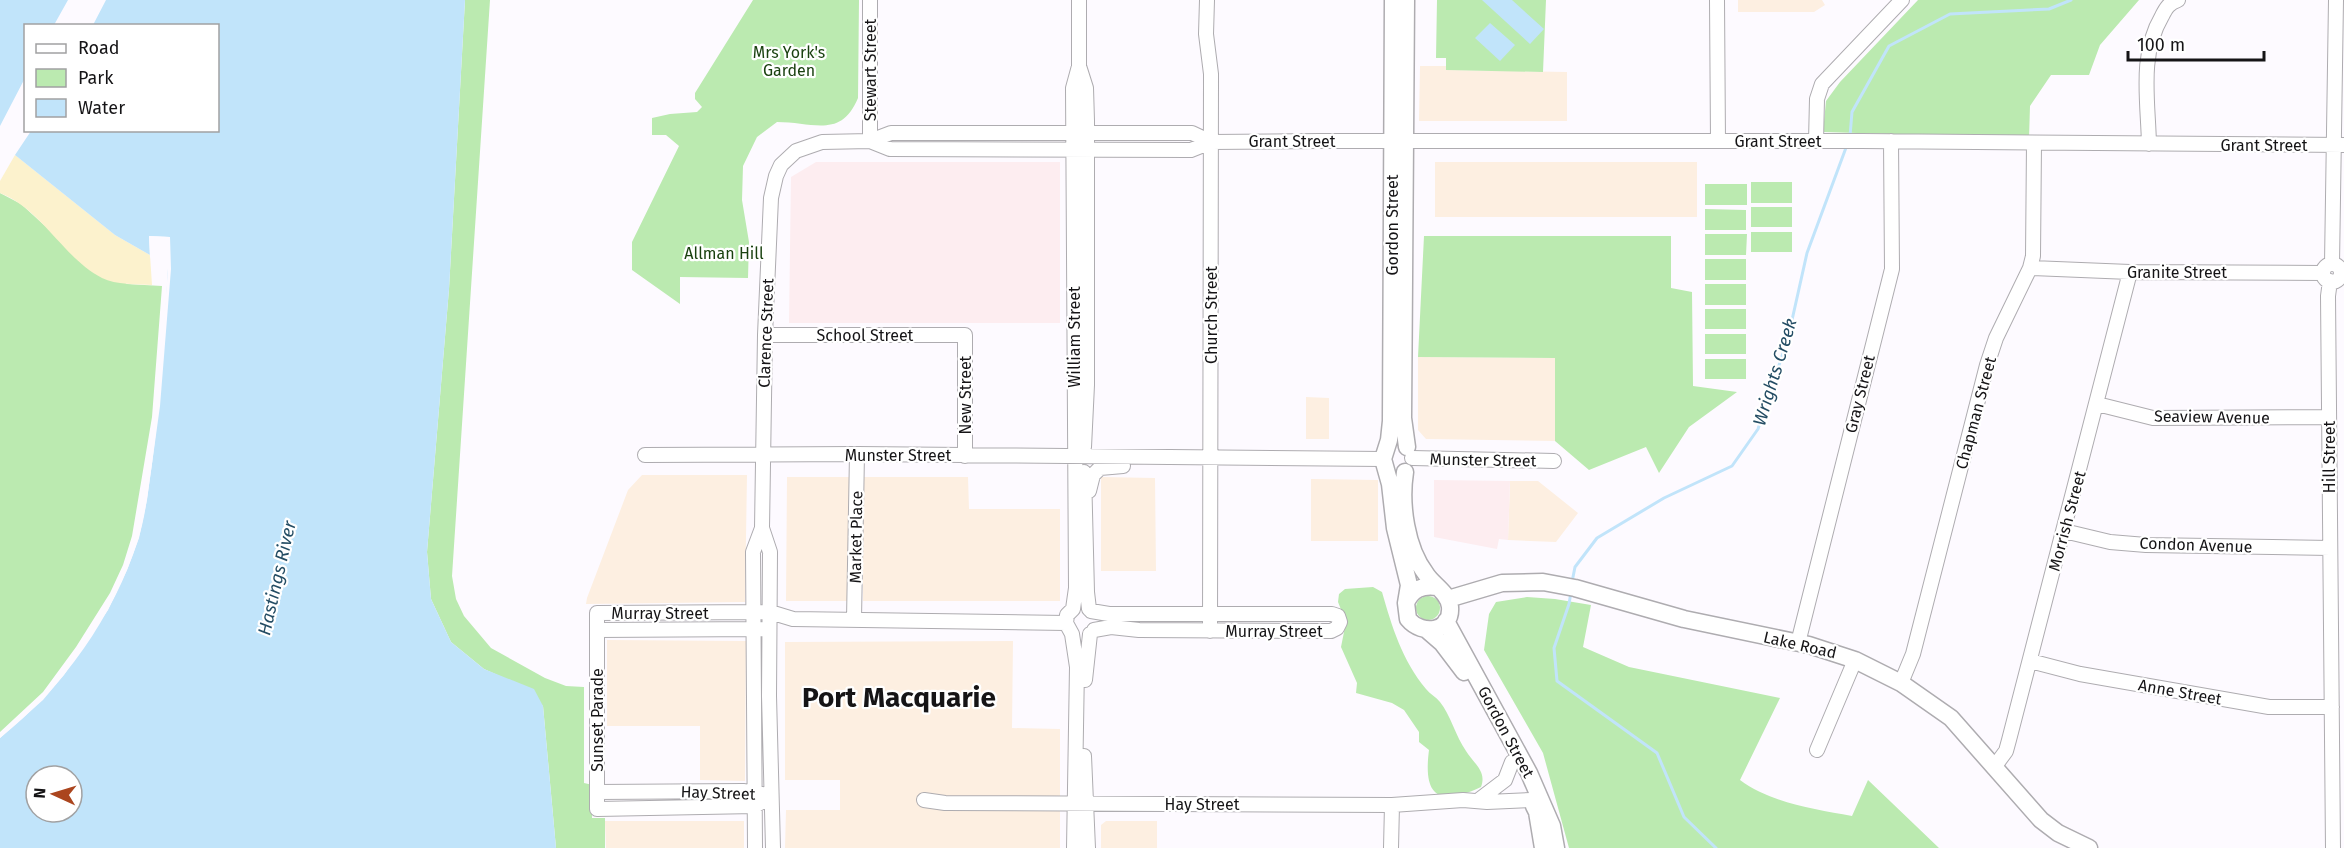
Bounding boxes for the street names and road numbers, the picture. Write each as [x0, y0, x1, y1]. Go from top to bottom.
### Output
street label: Stewart Street [861, 18, 880, 121]
street label: Grant Street [1248, 132, 1336, 151]
street label: Grant Street [1734, 132, 1822, 151]
street label: Grant Street [2220, 136, 2308, 155]
street label: Gordon Street [1383, 174, 1402, 276]
street label: Granite Street [2127, 263, 2227, 282]
street label: Church Street [1202, 266, 1221, 364]
street label: Clarence Street [755, 278, 777, 388]
street label: William Street [1065, 286, 1084, 388]
street label: School Street [817, 326, 914, 345]
street label: Gray Street [1841, 353, 1879, 435]
street label: Chapman Street [1952, 354, 2000, 471]
street label: New Street [956, 355, 975, 434]
street label: Seaview Avenue [2154, 406, 2270, 428]
street label: Hill Street [2320, 421, 2339, 493]
street label: Munster Street [845, 446, 952, 465]
street label: Munster Street [1429, 450, 1537, 470]
street label: Morrish Street [2044, 469, 2090, 573]
street label: Market Place [846, 491, 866, 583]
street label: Condon Avenue [2139, 534, 2253, 556]
street label: Murray Street [611, 604, 709, 623]
street label: Murray Street [1225, 622, 1323, 641]
street label: Lake Road [1762, 627, 1838, 663]
street label: Sunset Parade [588, 668, 607, 772]
street label: Anne Street [2137, 675, 2223, 709]
street label: Gordon Street [1474, 683, 1538, 781]
street label: Hay Street [680, 782, 756, 804]
street label: Hay Street [1165, 795, 1240, 814]

